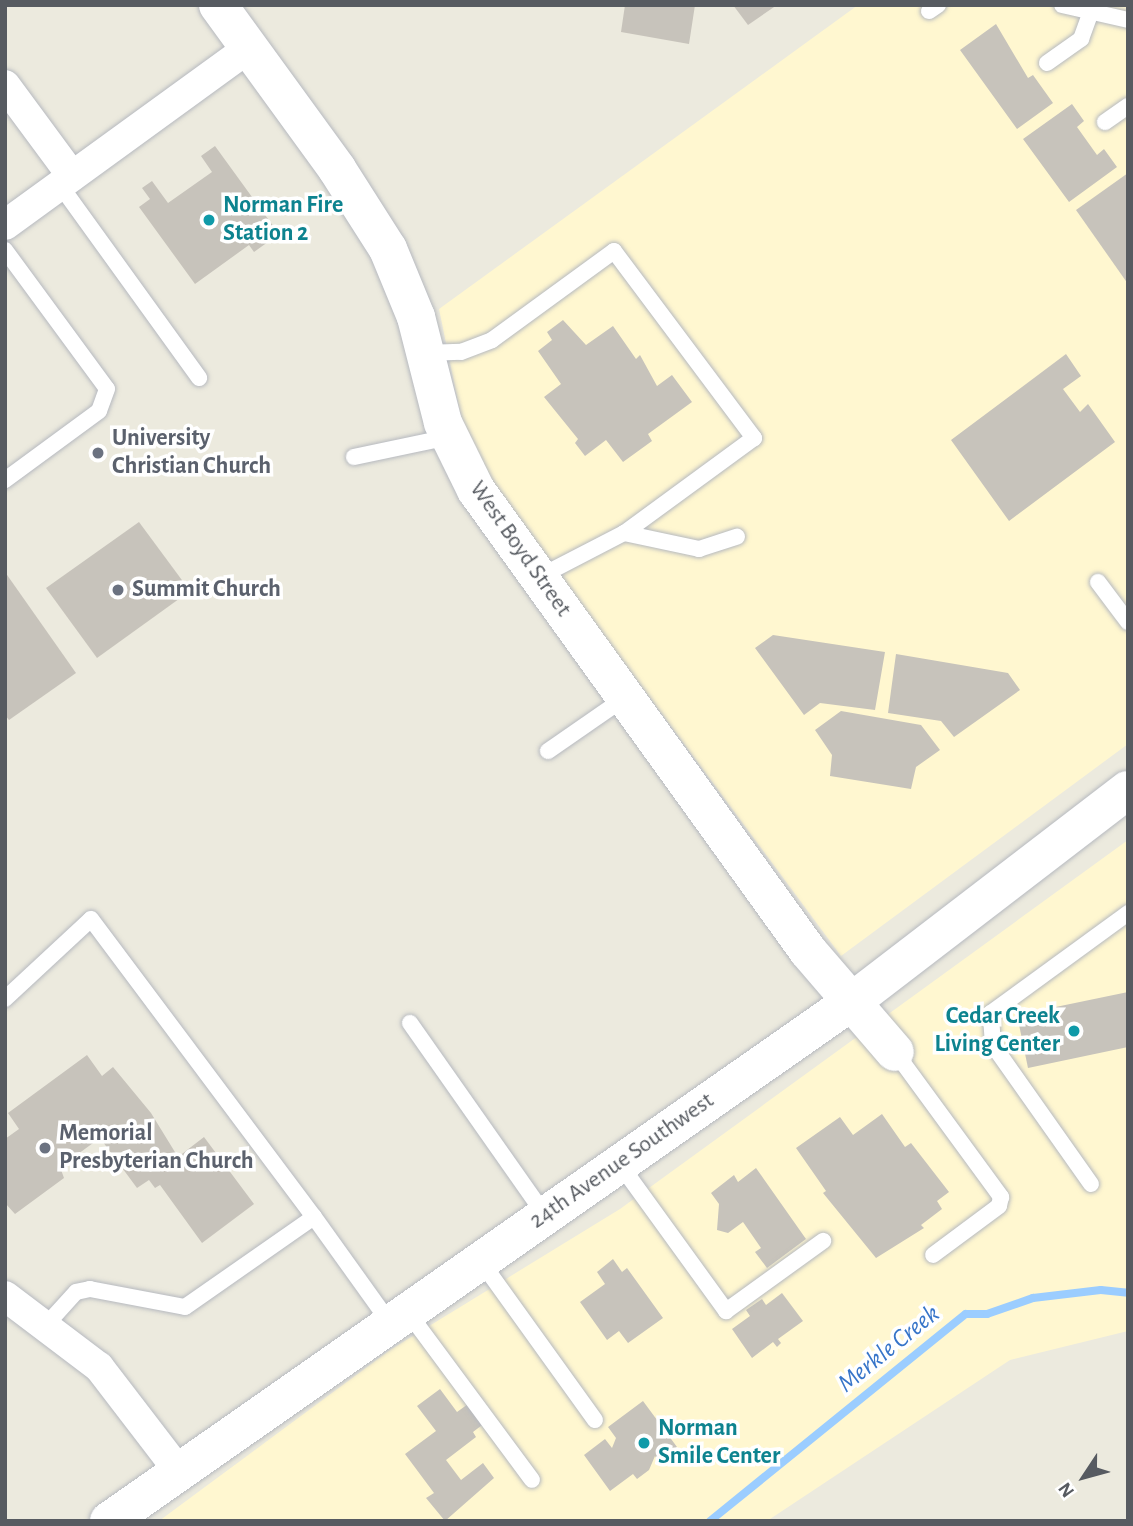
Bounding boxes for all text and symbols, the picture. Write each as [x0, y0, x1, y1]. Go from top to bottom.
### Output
place label: Norman Fire Station 2 [223, 192, 343, 248]
marker: Norman Fire Station 2 [201, 212, 217, 228]
place label: University Christian Church [112, 425, 271, 481]
marker: University Christian Church [90, 445, 106, 461]
street label: West Boyd Street [463, 476, 577, 622]
place label: Summit Church [132, 576, 281, 604]
marker: Summit Church [110, 582, 126, 598]
place label: Cedar Creek Living Center [934, 1003, 1060, 1059]
marker: Cedar Creek Living Center [1066, 1023, 1082, 1039]
street label: 24th Avenue Southwest [524, 1087, 720, 1235]
place label: Memorial Presbyterian Church [59, 1120, 254, 1176]
marker: Memorial Presbyterian Church [37, 1140, 53, 1156]
water label: Merkle Creek [832, 1298, 946, 1400]
place label: Norman Smile Center [658, 1415, 780, 1471]
marker: Norman Smile Center [636, 1435, 652, 1451]
north arrow [1049, 1442, 1119, 1512]
text: N [1055, 1479, 1078, 1501]

